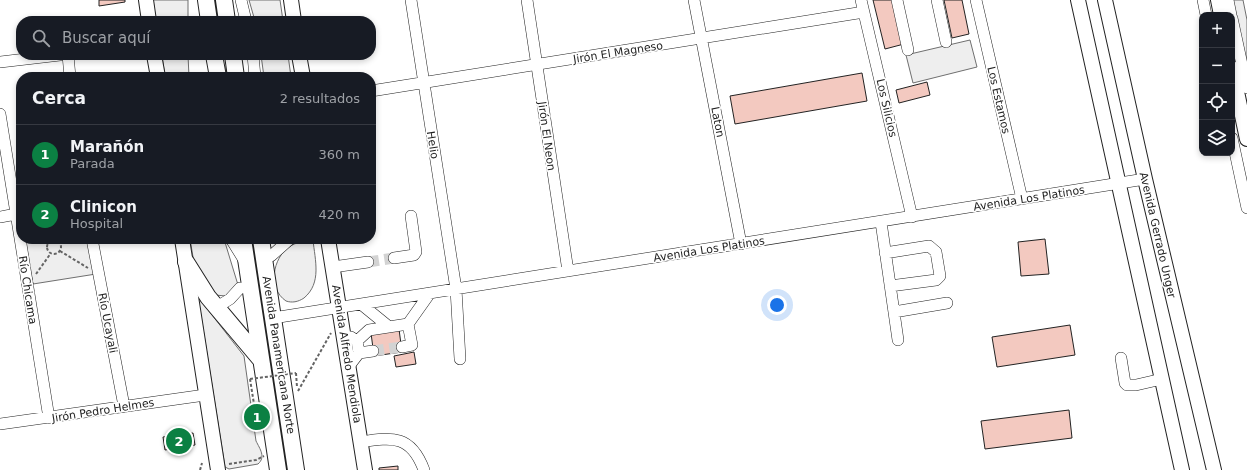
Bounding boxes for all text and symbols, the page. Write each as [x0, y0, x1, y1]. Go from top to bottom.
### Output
map controls [1199, 12, 1235, 156]
button: + [1199, 12, 1235, 48]
search box [16, 16, 376, 60]
icon: search [30, 27, 52, 49]
text: Buscar aquí [62, 29, 150, 47]
street label: Jirón El Magneso [571, 39, 664, 66]
button: − [1199, 48, 1235, 84]
street label: Los Estamos [984, 65, 1013, 135]
street label: Los Silicios [873, 78, 900, 139]
button: locate [1199, 84, 1235, 120]
text: Cerca [32, 88, 86, 108]
text: 2 resultados [280, 91, 360, 106]
street label: Jirón El Neon [535, 100, 558, 172]
street label: Laton [708, 106, 727, 139]
button: layers [1199, 120, 1235, 156]
street label: Helio [424, 130, 441, 160]
text: Marañón [70, 138, 144, 156]
text: 1 [40, 147, 50, 162]
text: 360 m [318, 147, 360, 162]
text: Parada [70, 156, 115, 171]
street label: Avenida Gerrado Unger [1137, 171, 1178, 300]
street label: Avenida Los Platinos [972, 183, 1086, 214]
text: Clinicon [70, 198, 137, 216]
text: 2 [40, 207, 50, 222]
text: 420 m [318, 207, 360, 222]
text: Hospital [70, 216, 123, 231]
street label: Avenida Los Platinos [652, 234, 766, 265]
street label: Río Chicama [16, 255, 39, 325]
street label: Avenida Panamericana Norte [260, 275, 297, 435]
street label: Avenida Alfredo Mendiola [329, 284, 364, 424]
street label: Río Ucayali [95, 292, 120, 354]
your location [767, 295, 787, 315]
street label: Jirón Pedro Helmes [50, 396, 156, 425]
pin: 1 [244, 402, 270, 432]
pin: 2 [166, 426, 192, 456]

